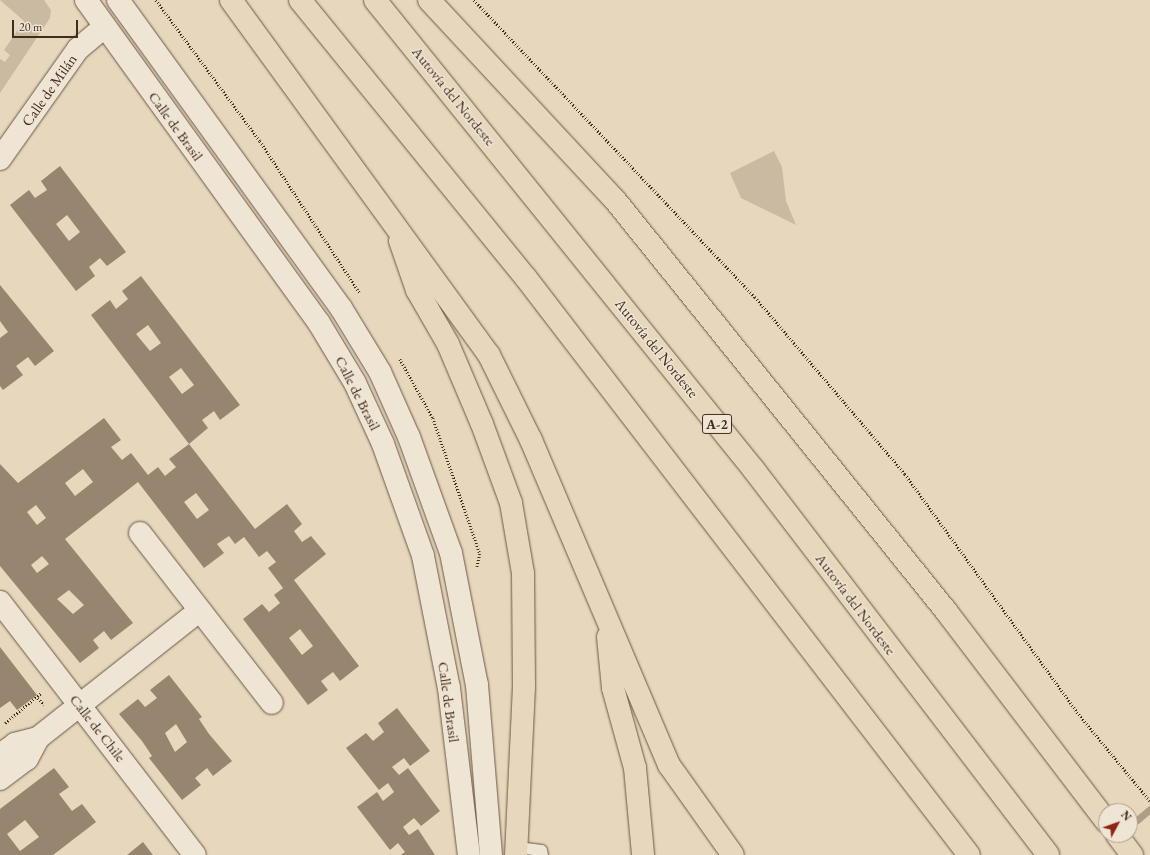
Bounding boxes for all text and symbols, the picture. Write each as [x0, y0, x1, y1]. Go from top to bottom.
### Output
scale bar [14, 12, 80, 38]
text: 20 m [19, 19, 42, 35]
street label: Autovía del Nordeste [408, 43, 500, 149]
street label: Calle de Milán [18, 51, 80, 129]
street label: Calle de Brasil [145, 88, 207, 164]
street label: Autovía del Nordeste [611, 295, 703, 401]
street label: Calle de Brasil [332, 353, 384, 433]
road number: A-2 [702, 412, 732, 436]
street label: Autovía del Nordeste [812, 550, 900, 658]
street label: Calle de Brasil [434, 661, 464, 743]
street label: Calle de Chile [66, 691, 130, 765]
north arrow [1098, 803, 1138, 843]
text: N [1118, 808, 1135, 824]

